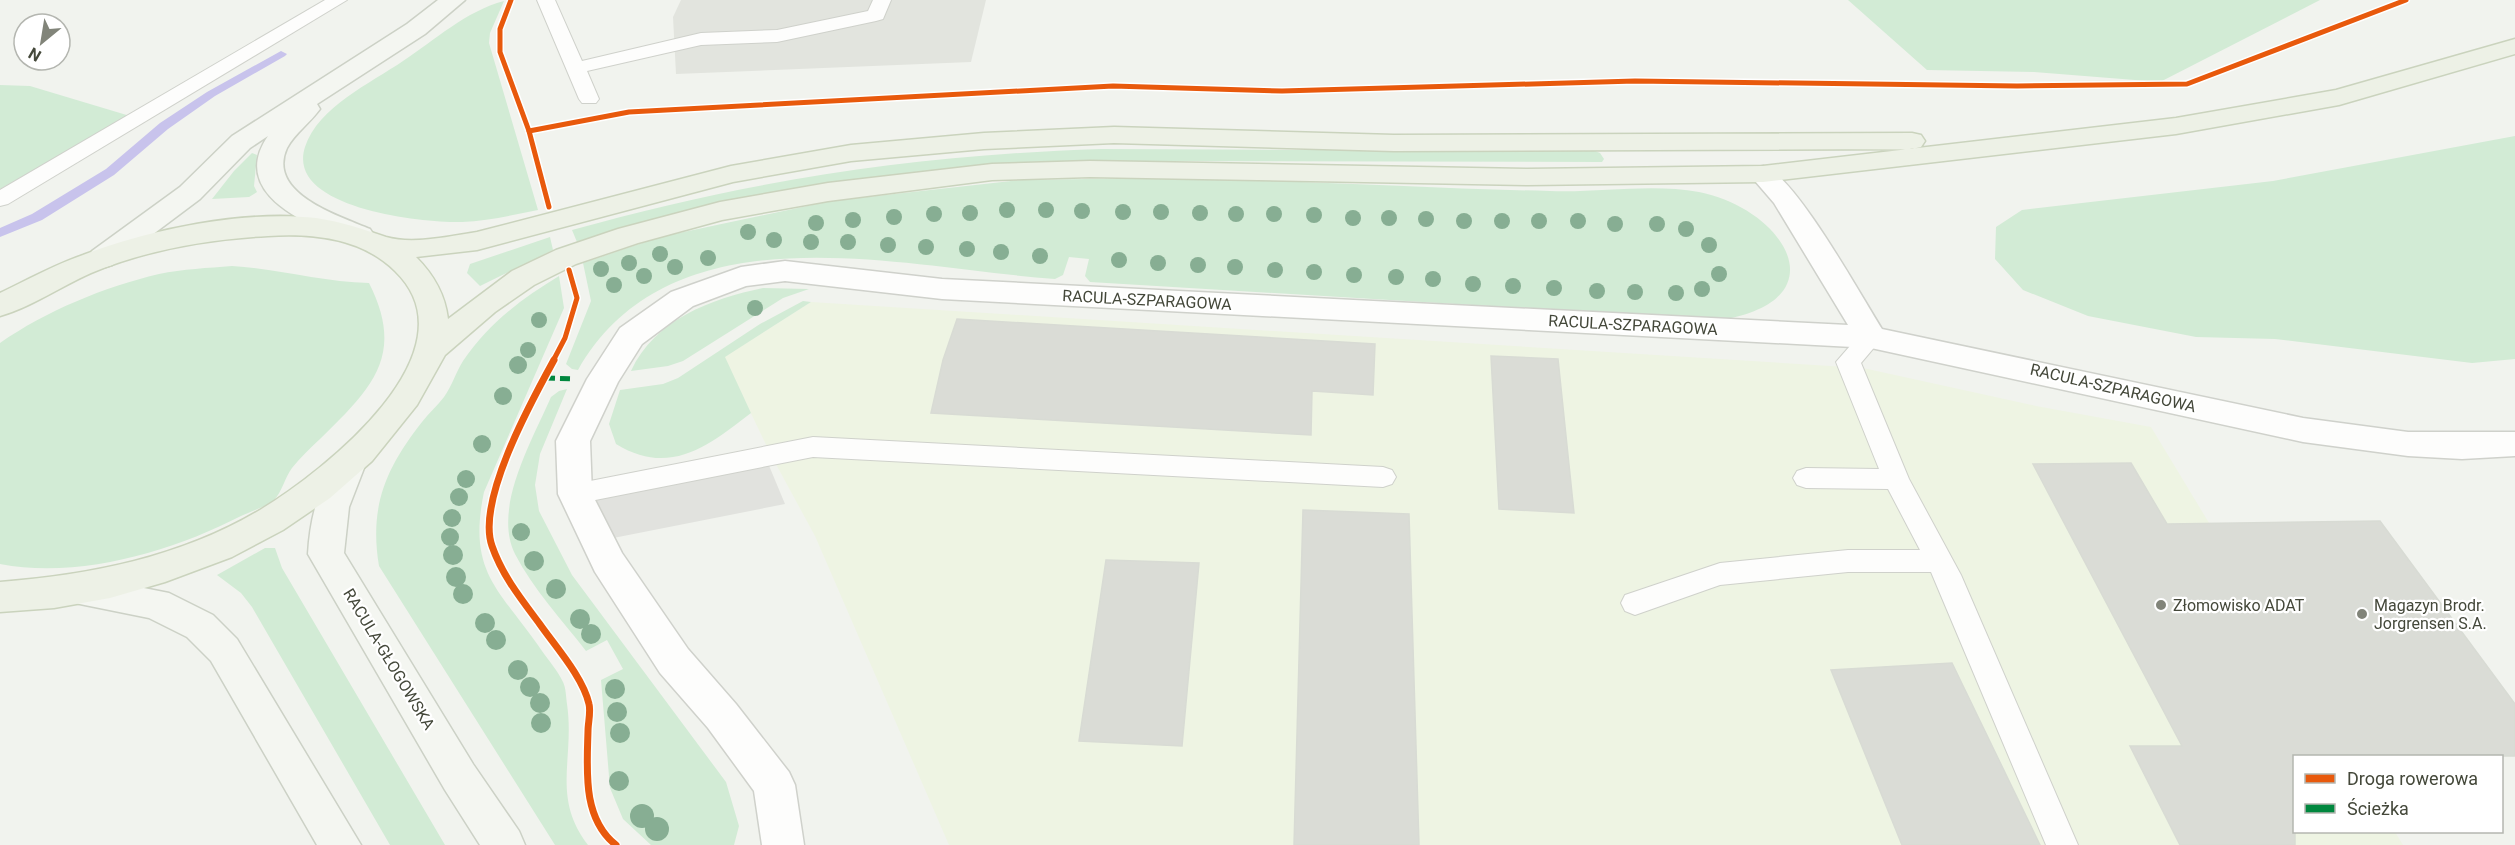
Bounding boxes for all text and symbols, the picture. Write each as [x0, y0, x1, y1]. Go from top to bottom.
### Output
north arrow [12, 12, 72, 72]
text: N [25, 44, 44, 66]
street label: RACULA-SZPARAGOWA [1062, 286, 1233, 314]
street label: RACULA-SZPARAGOWA [1548, 311, 1719, 339]
street label: RACULA-SZPARAGOWA [2028, 360, 2198, 416]
street label: RACULA-GŁOGOWSKA [339, 585, 439, 733]
place label: Złomowisko ADAT [2173, 596, 2305, 615]
place label: Magazyn Brodr. Jorgrensen S.A. [2374, 596, 2487, 633]
marker: Złomowisko ADAT [2154, 598, 2168, 612]
marker: Magazyn Brodr. Jorgrensen S.A. [2355, 607, 2369, 621]
legend [2293, 755, 2503, 833]
text: Droga rowerowa [2347, 768, 2478, 789]
text: Ścieżka [2347, 798, 2409, 819]

